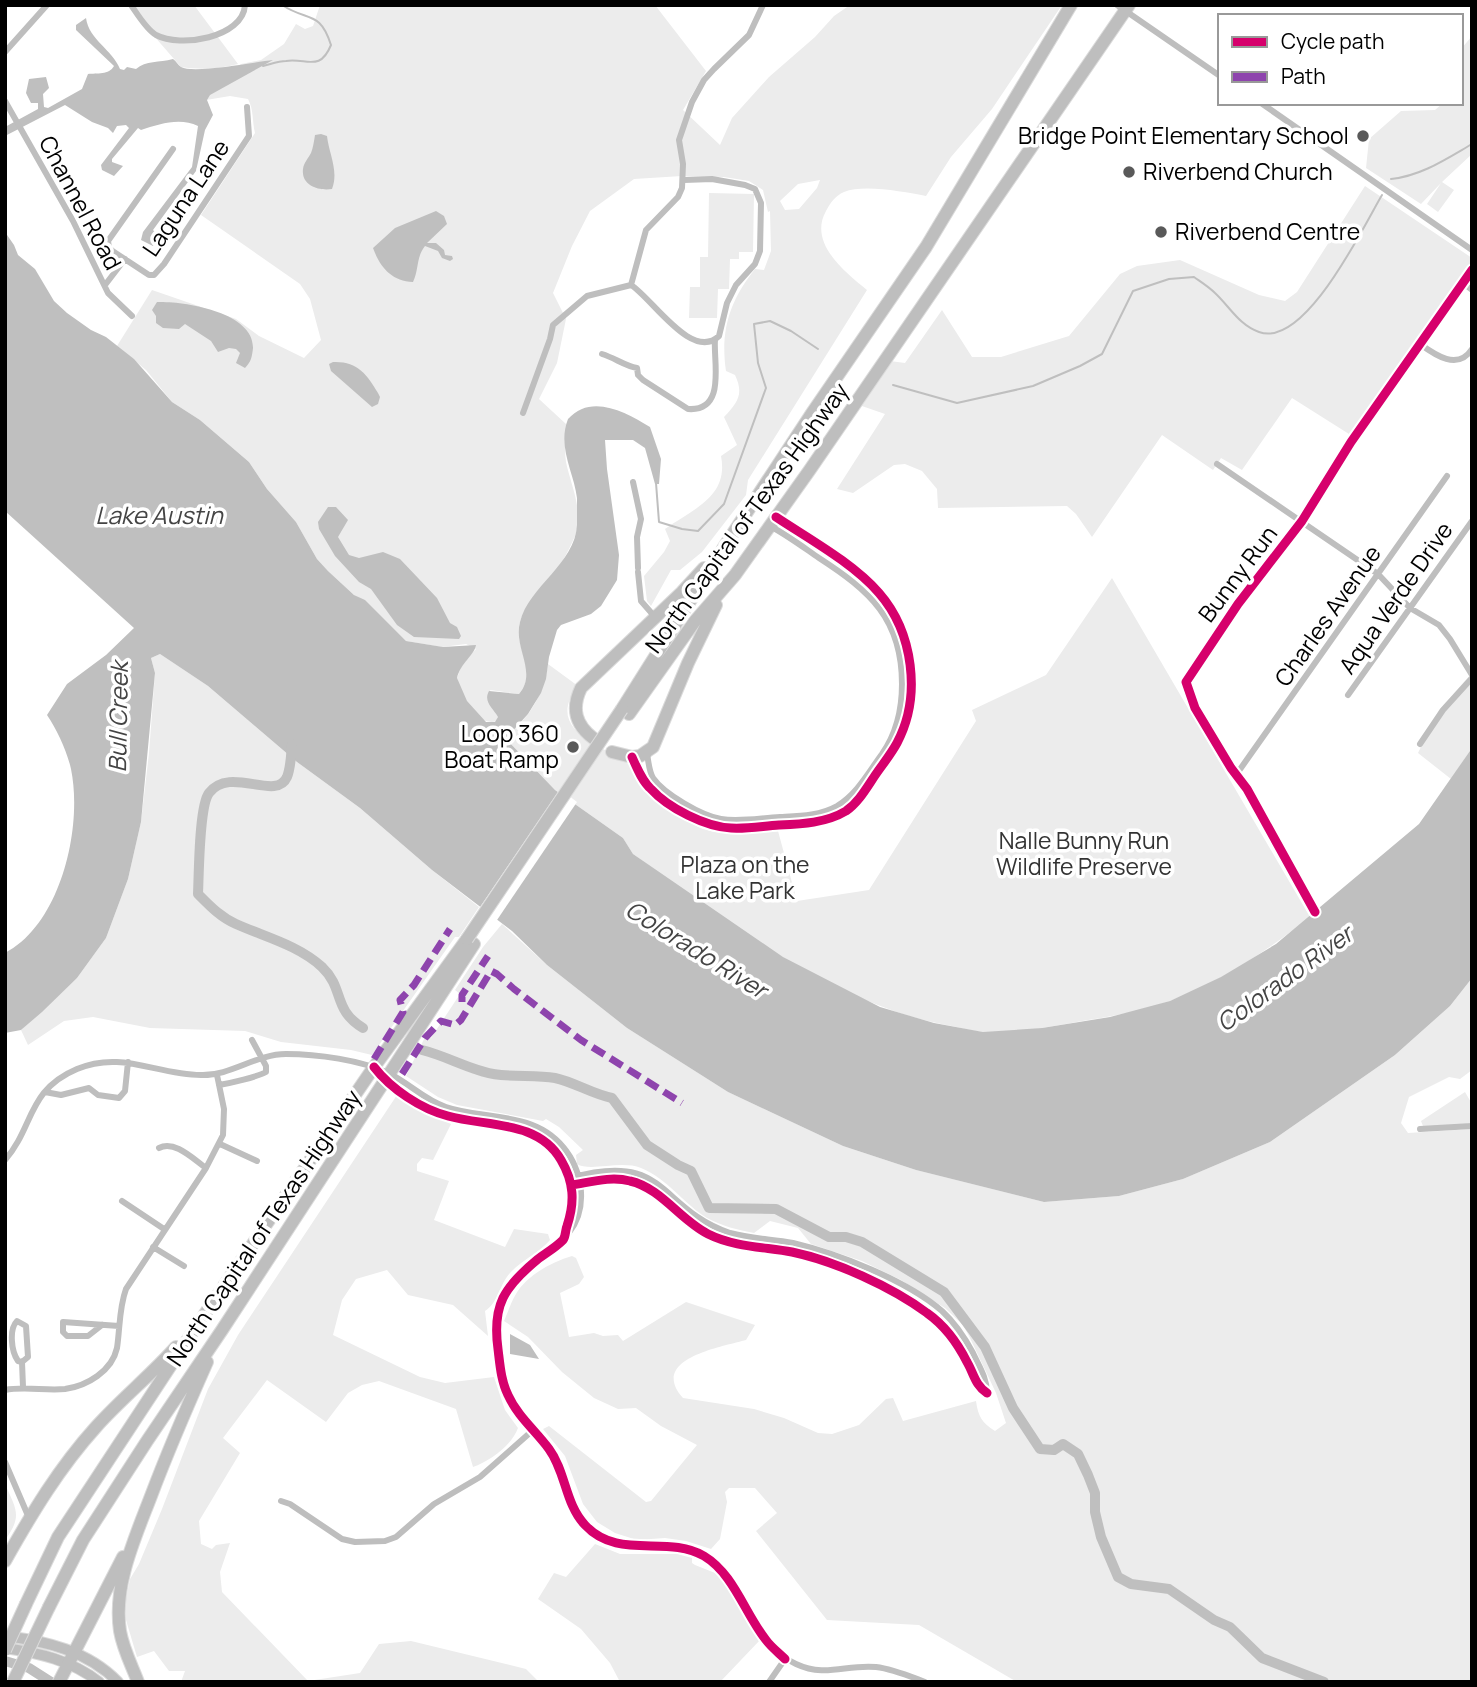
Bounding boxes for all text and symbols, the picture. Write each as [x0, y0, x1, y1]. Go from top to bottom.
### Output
legend [1218, 14, 1463, 105]
text: Cycle path [1281, 27, 1384, 55]
text: Path [1281, 62, 1326, 90]
place label: Bridge Point Elementary School [1018, 119, 1349, 151]
marker: Bridge Point Elementary School [1355, 128, 1371, 144]
street label: Channel Road [32, 130, 130, 275]
street label: Laguna Lane [134, 133, 236, 262]
place label: Riverbend Church [1143, 155, 1333, 187]
marker: Riverbend Church [1121, 164, 1137, 180]
place label: Riverbend Centre [1175, 215, 1360, 247]
marker: Riverbend Centre [1153, 224, 1169, 240]
street label: North Capital of Texas Highway [637, 376, 855, 659]
water label: Lake Austin [95, 498, 224, 531]
street label: Aqua Verde Drive [1331, 515, 1460, 680]
street label: Bunny Run [1190, 519, 1284, 628]
street label: Charles Avenue [1267, 538, 1388, 692]
water label: Bull Creek [100, 658, 135, 773]
place label: Loop 360 Boat Ramp [444, 717, 559, 775]
marker: Loop 360 Boat Ramp [565, 739, 581, 755]
park label: Nalle Bunny Run Wildlife Preserve [996, 824, 1172, 882]
park label: Plaza on the Lake Park [680, 848, 810, 906]
water label: Colorado River [620, 892, 777, 1007]
water label: Colorado River [1209, 915, 1362, 1038]
street label: North Capital of Texas Highway [158, 1083, 368, 1372]

